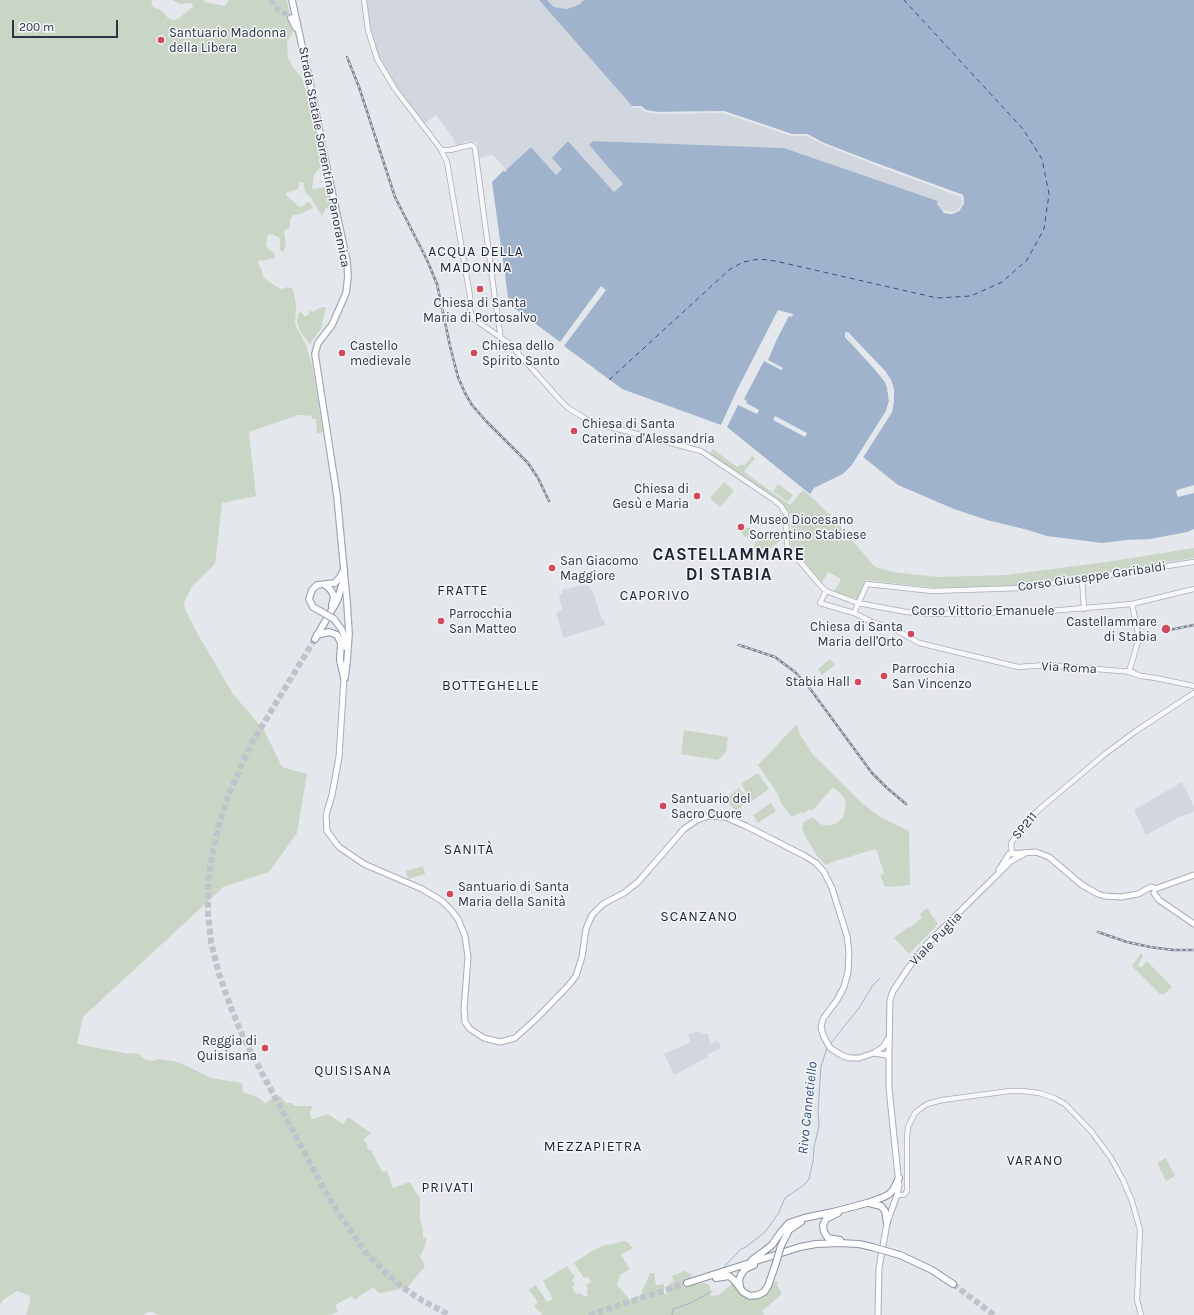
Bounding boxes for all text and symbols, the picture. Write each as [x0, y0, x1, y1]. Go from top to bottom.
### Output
scale bar [14, 12, 120, 38]
text: 200 m [19, 20, 54, 34]
place label: Santuario Madonna della Libera [169, 25, 286, 56]
marker: Santuario Madonna della Libera [156, 35, 166, 45]
street label: Strada Statale Sorrentina Panoramica [295, 45, 353, 269]
district label: ACQUA DELLA MADONNA [428, 244, 524, 276]
marker: Chiesa di Santa Maria di Portosalvo [475, 284, 485, 294]
place label: Chiesa di Santa Maria di Portosalvo [423, 295, 537, 326]
place label: Castello medievale [350, 338, 411, 369]
place label: Chiesa dello Spirito Santo [482, 338, 560, 369]
marker: Castello medievale [337, 348, 347, 358]
marker: Chiesa dello Spirito Santo [469, 348, 479, 358]
place label: Chiesa di Santa Caterina d'Alessandria [582, 416, 715, 447]
marker: Chiesa di Santa Caterina d'Alessandria [569, 426, 579, 436]
place label: Chiesa di Gesù e Maria [613, 481, 689, 512]
marker: Chiesa di Gesù e Maria [692, 491, 702, 501]
place label: Museo Diocesano Sorrentino Stabiese [749, 512, 866, 543]
marker: Museo Diocesano Sorrentino Stabiese [736, 522, 746, 532]
district label: CASTELLAMMARE DI STABIA [653, 545, 805, 585]
place label: San Giacomo Maggiore [560, 553, 638, 584]
street label: Corso Giuseppe Garibaldi [1017, 559, 1167, 595]
marker: San Giacomo Maggiore [547, 563, 557, 573]
district label: FRATTE [437, 583, 489, 599]
district label: CAPORIVO [620, 588, 690, 604]
street label: Corso Vittorio Emanuele [912, 603, 1054, 619]
place label: Parrocchia San Matteo [449, 606, 517, 637]
place label: Castellammare di Stabia [1066, 614, 1157, 645]
marker: Parrocchia San Matteo [436, 616, 446, 626]
place label: Chiesa di Santa Maria dell'Orto [810, 619, 903, 650]
marker: Castellammare di Stabia [1160, 623, 1172, 635]
marker: Chiesa di Santa Maria dell'Orto [906, 629, 916, 639]
street label: Via Roma [1041, 659, 1097, 677]
place label: Parrocchia San Vincenzo [892, 661, 971, 692]
marker: Parrocchia San Vincenzo [879, 671, 889, 681]
place label: Stabia Hall [785, 674, 850, 690]
marker: Stabia Hall [853, 677, 863, 687]
district label: BOTTEGHELLE [442, 678, 540, 694]
place label: Santuario del Sacro Cuore [671, 791, 751, 822]
marker: Santuario del Sacro Cuore [658, 801, 668, 811]
street label: SP211 [1009, 809, 1041, 843]
district label: SANITÀ [444, 842, 494, 858]
place label: Santuario di Santa Maria della Sanità [458, 879, 569, 910]
marker: Santuario di Santa Maria della Sanità [445, 889, 455, 899]
district label: SCANZANO [660, 909, 738, 925]
street label: Viale Puglia [906, 909, 966, 969]
place label: Reggia di Quisisana [197, 1033, 257, 1064]
marker: Reggia di Quisisana [260, 1043, 270, 1053]
water label: Rivo Cannetiello [795, 1061, 821, 1155]
district label: QUISISANA [314, 1063, 392, 1079]
district label: MEZZAPIETRA [544, 1139, 642, 1155]
district label: VARANO [1007, 1153, 1063, 1169]
district label: PRIVATI [421, 1180, 475, 1196]

